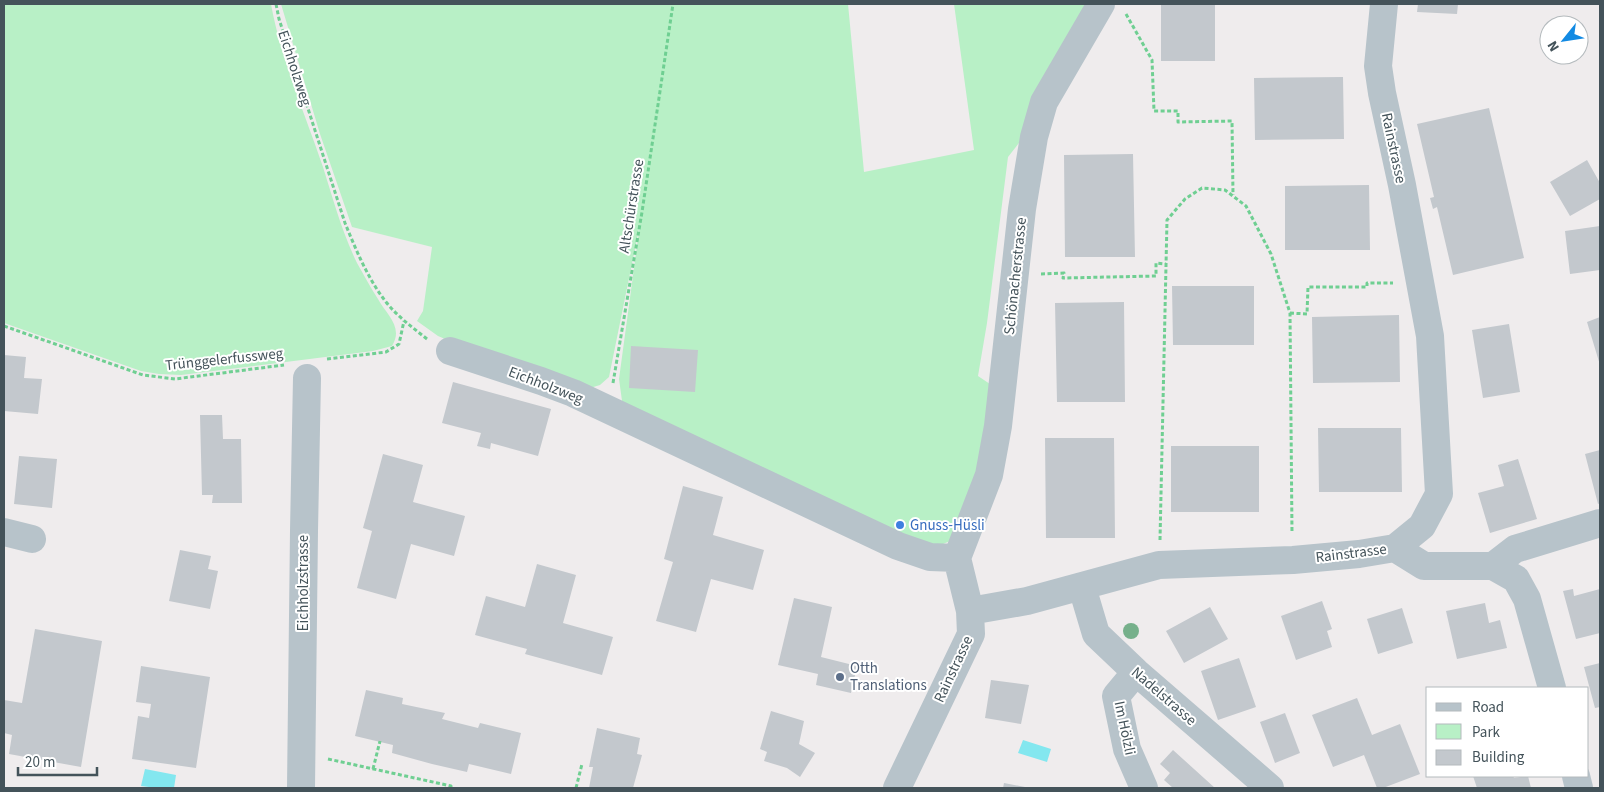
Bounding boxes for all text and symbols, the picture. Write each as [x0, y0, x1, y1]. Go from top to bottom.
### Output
north arrow [1539, 15, 1589, 65]
street label: Eichholzweg [272, 27, 317, 109]
text: N [1543, 37, 1565, 55]
street label: Rainstrasse [1376, 111, 1411, 185]
street label: Altschürstrasse [614, 158, 649, 255]
street label: Schönacherstrasse [999, 216, 1032, 336]
street label: Trünggelerfussweg [164, 343, 284, 376]
street label: Eichholzweg [505, 362, 587, 410]
place label: Gnuss-Hüsli [910, 515, 985, 536]
marker: Gnuss-Hüsli [894, 519, 906, 531]
street label: Eichholzstrasse [293, 535, 314, 631]
street label: Rainstrasse [1314, 539, 1388, 568]
street label: Rainstrasse [929, 632, 978, 706]
place label: Otth Translations [850, 658, 927, 696]
street label: Nadelstrasse [1126, 662, 1201, 731]
marker: Otth Translations [834, 671, 846, 683]
legend [1426, 687, 1589, 777]
text: Road [1472, 697, 1504, 718]
street label: Im Hölzli [1109, 699, 1141, 757]
text: Park [1472, 722, 1501, 743]
scale bar [18, 744, 96, 776]
text: Building [1472, 747, 1525, 768]
text: 20 m [25, 752, 55, 773]

